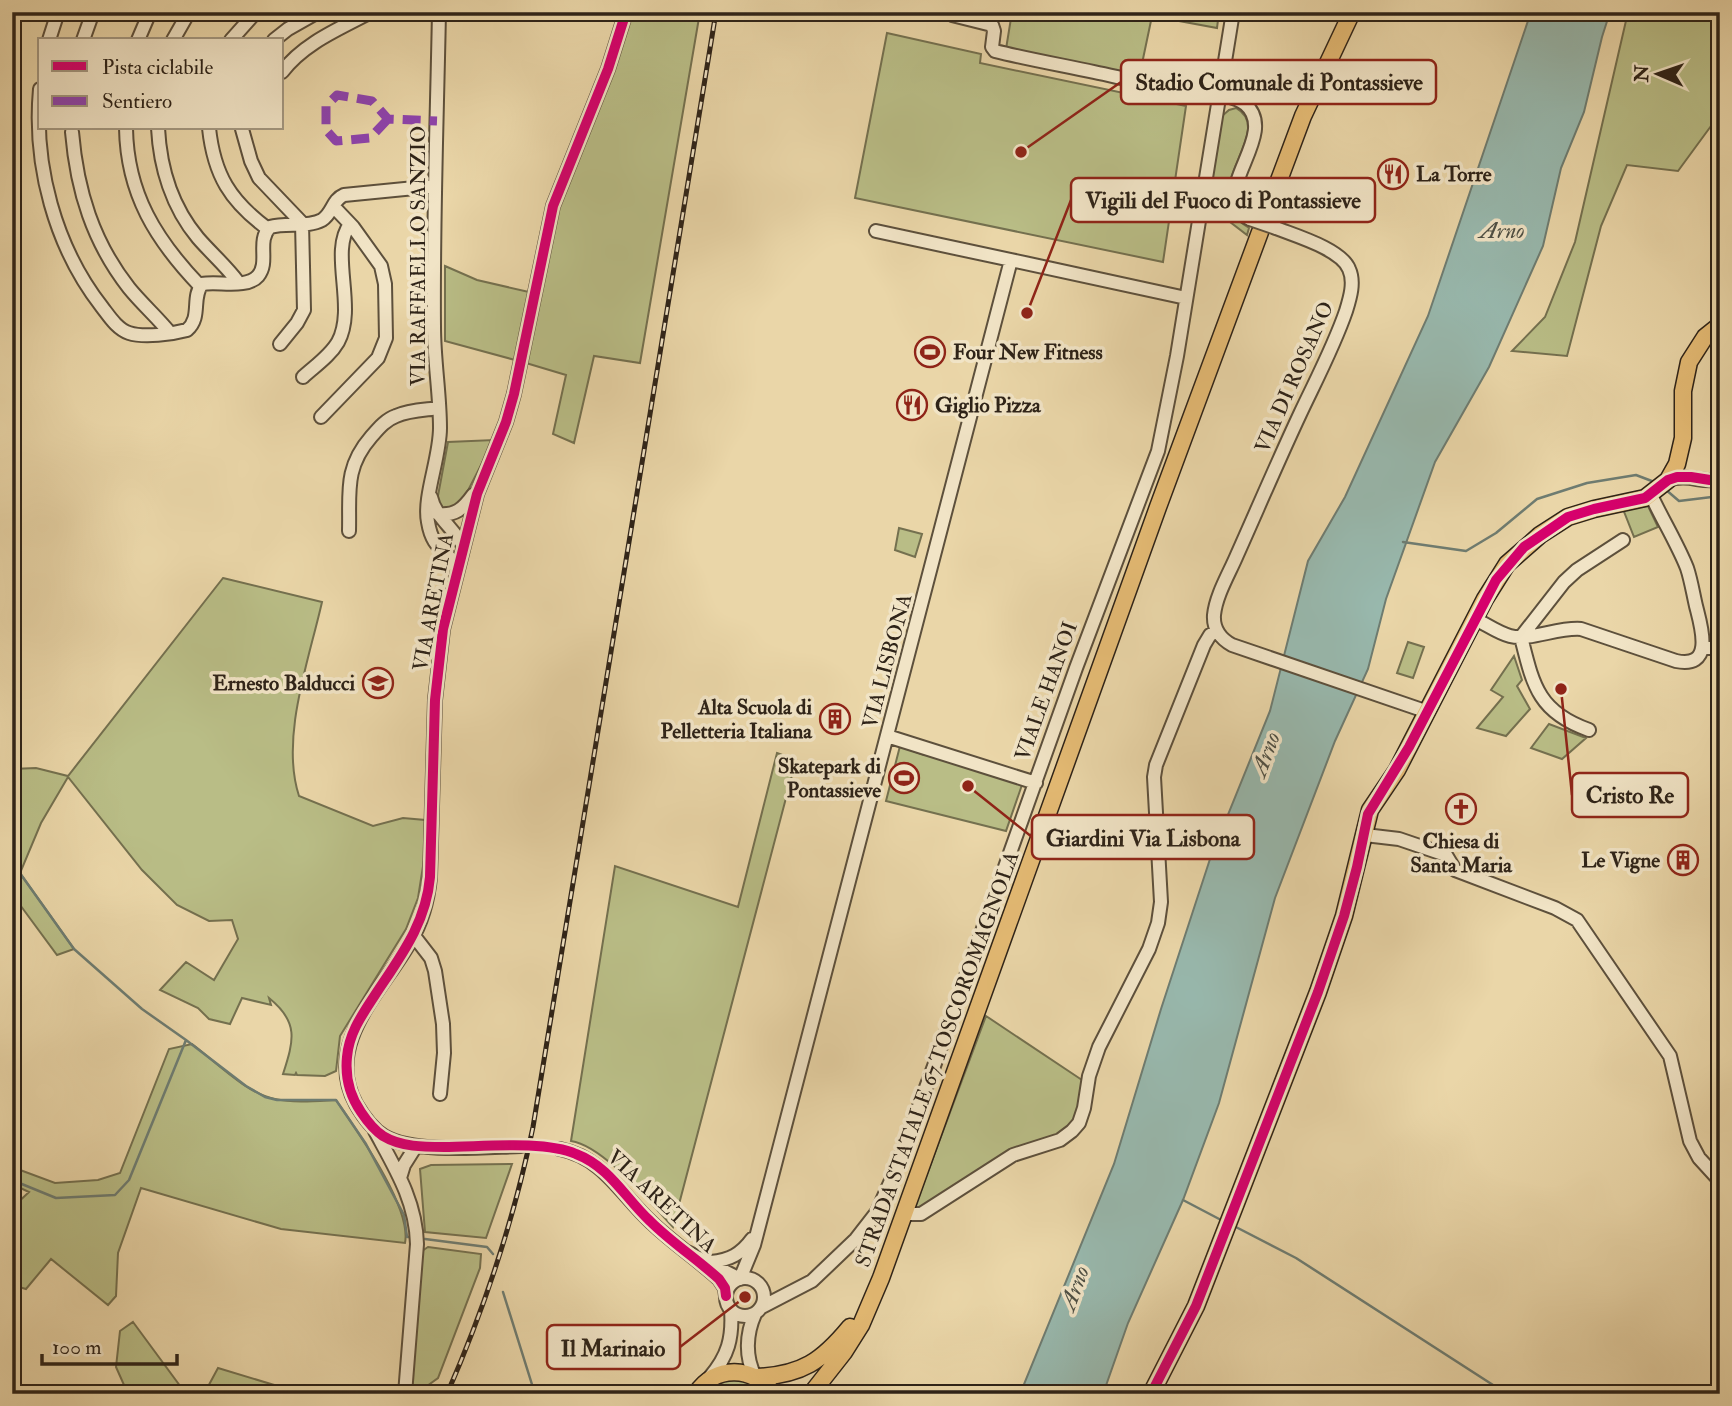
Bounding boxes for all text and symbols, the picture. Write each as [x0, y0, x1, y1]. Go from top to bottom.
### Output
legend [38, 38, 284, 130]
north arrow [1624, 38, 1694, 108]
text: Pista ciclabile [102, 54, 213, 81]
callout: Stadio Comunale di Pontassieve [1121, 60, 1436, 104]
text: N [1630, 64, 1654, 83]
text: Stadio Comunale di Pontassieve [1135, 68, 1423, 97]
text: Sentiero [102, 88, 172, 115]
street label: VIA RAFFAELLO SANZIO [405, 126, 432, 386]
restaurant icon: La Torre [1376, 157, 1410, 191]
place label: La Torre [1416, 161, 1492, 188]
callout: Vigili del Fuoco di Pontassieve [1071, 178, 1375, 222]
text: Vigili del Fuoco di Pontassieve [1084, 186, 1361, 216]
water label: Arno [1476, 216, 1525, 245]
street label: VIA DI ROSANO [1249, 297, 1340, 457]
sports icon: Four New Fitness [913, 335, 947, 369]
place label: Four New Fitness [953, 339, 1103, 366]
restaurant icon: Giglio Pizza [895, 388, 929, 422]
place label: Giglio Pizza [935, 392, 1042, 419]
street label: VIA ARETINA [407, 531, 460, 674]
street label: VIA LISBONA [856, 591, 918, 732]
street label: VIALE HANOI [1009, 618, 1084, 764]
school or university icon: Ernesto Balducci [361, 666, 395, 700]
place label: Ernesto Balducci [213, 670, 355, 697]
place label: Alta Scuola di Pelletteria Italiana [660, 694, 813, 745]
building icon: Alta Scuola di Pelletteria Italiana [818, 702, 852, 736]
water label: Arno [1243, 728, 1287, 783]
place label: Skatepark di Pontassieve [778, 753, 881, 804]
sports icon: Skatepark di Pontassieve [887, 761, 921, 795]
callout: Cristo Re [1572, 773, 1688, 817]
text: Cristo Re [1586, 781, 1675, 810]
church icon: Chiesa di Santa Maria [1444, 792, 1478, 826]
callout: Giardini Via Lisbona [1032, 815, 1254, 859]
text: Giardini Via Lisbona [1046, 824, 1242, 853]
place label: Chiesa di Santa Maria [1410, 828, 1513, 879]
building icon: Le Vigne [1666, 843, 1700, 877]
place label: Le Vigne [1581, 847, 1660, 874]
street label: STRADA STATALE 67 TOSCOROMAGNOLA [849, 848, 1026, 1271]
street label: VIA ARETINA [601, 1144, 722, 1259]
water label: Arno [1052, 1262, 1096, 1317]
scale bar [42, 1322, 177, 1366]
callout: Il Marinaio [547, 1325, 680, 1369]
text: 100 m [52, 1334, 102, 1361]
text: Il Marinaio [561, 1334, 665, 1363]

